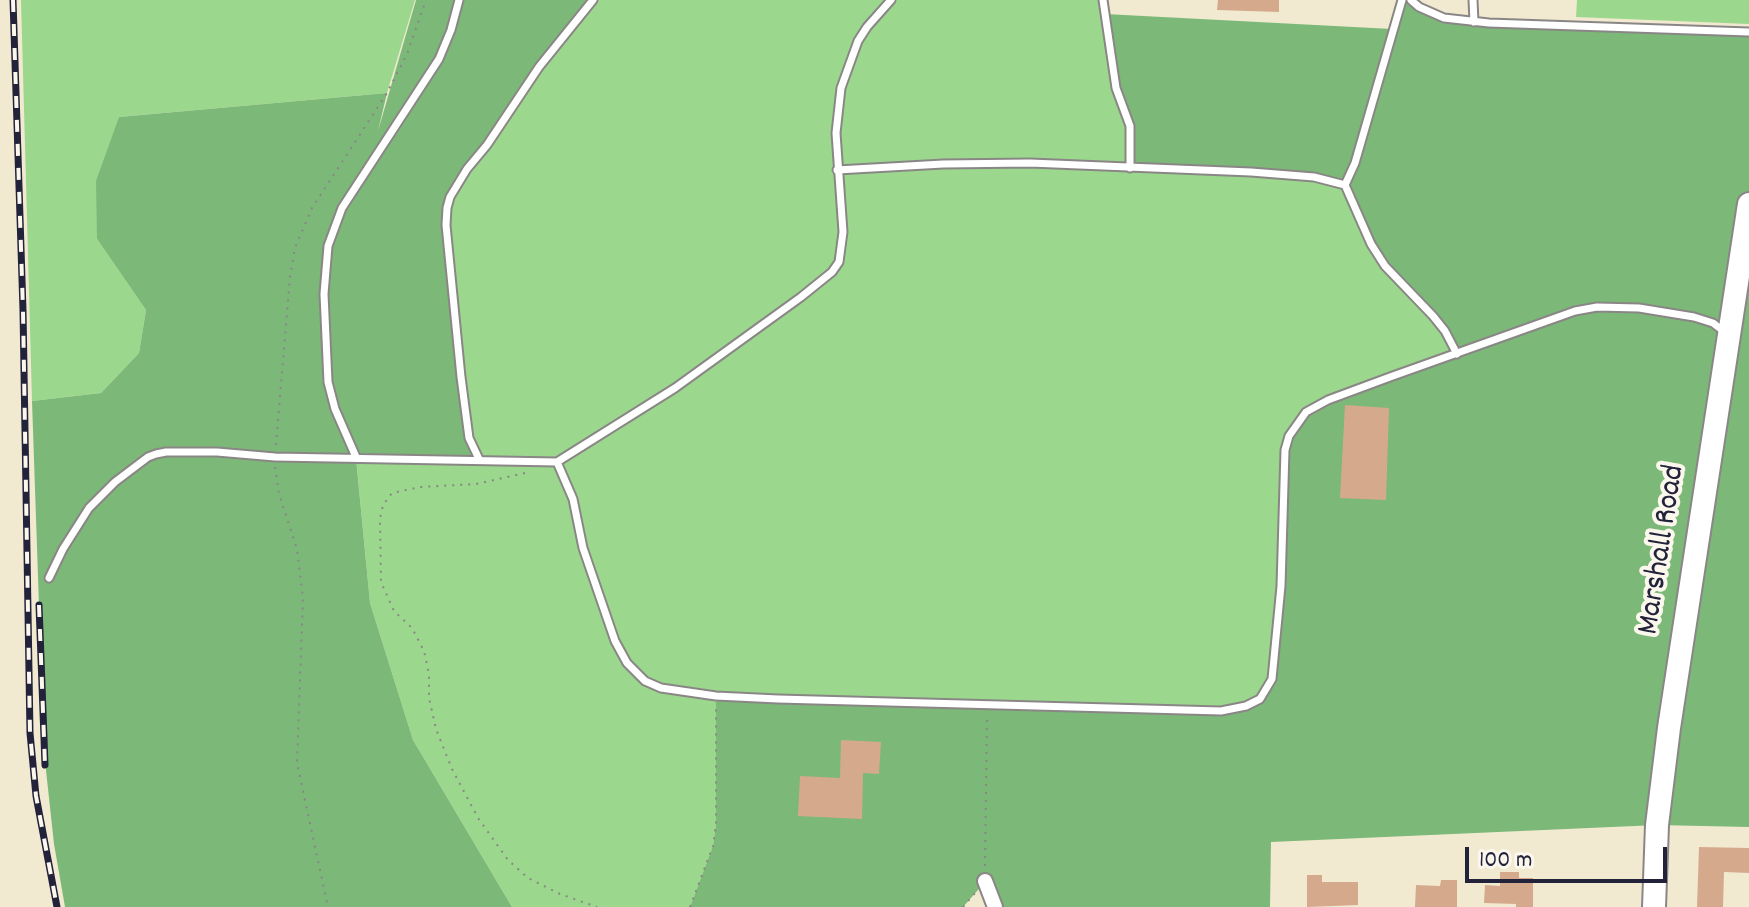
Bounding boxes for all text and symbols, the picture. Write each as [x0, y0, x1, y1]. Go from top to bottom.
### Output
street label: Marshall Road [1632, 462, 1696, 638]
scale bar [1469, 831, 1671, 881]
text: 100 m [1479, 844, 1532, 878]

